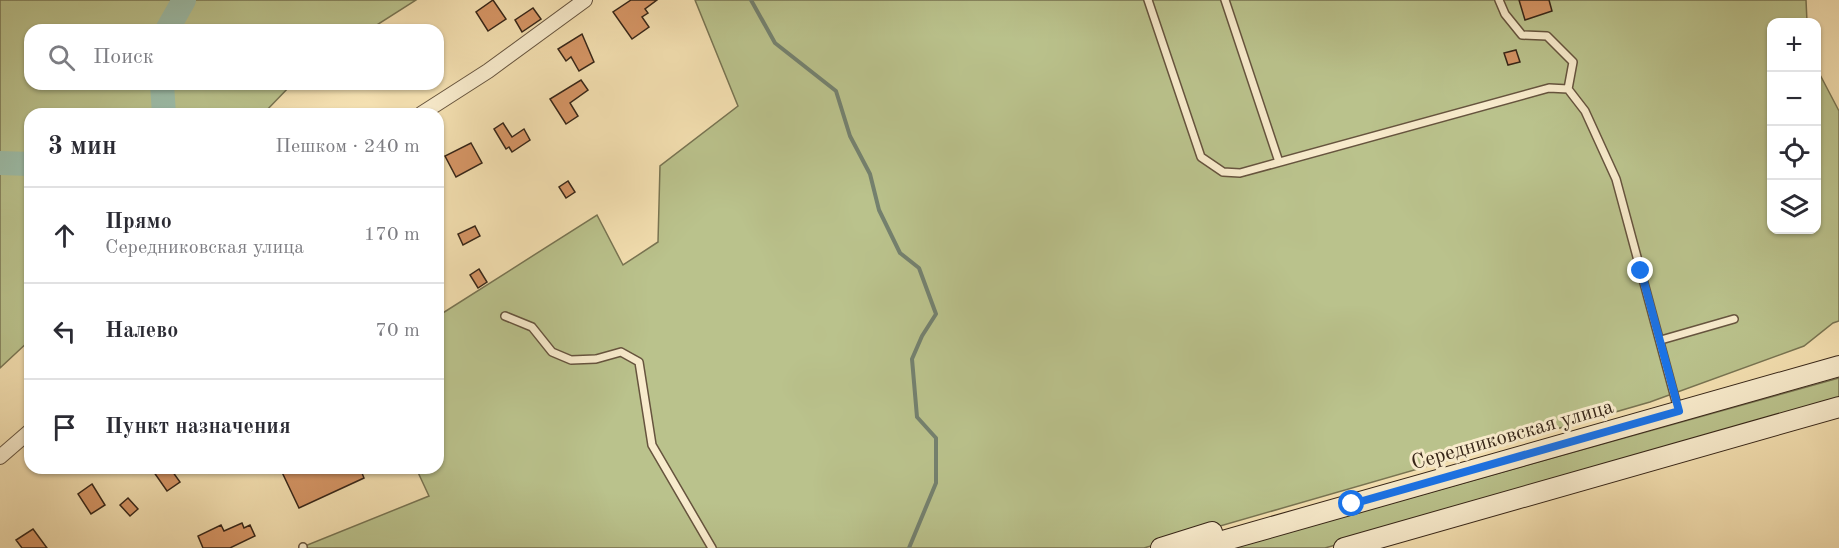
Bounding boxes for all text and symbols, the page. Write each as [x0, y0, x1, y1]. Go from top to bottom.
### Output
map controls [1767, 18, 1821, 234]
button: + [1767, 18, 1821, 72]
search box [24, 24, 444, 90]
icon: search [45, 41, 78, 74]
text: Поиск [93, 46, 154, 68]
button: − [1767, 72, 1821, 126]
button: locate [1767, 126, 1821, 180]
text: 3 мин [48, 134, 117, 160]
text: Пешком · 240 m [275, 137, 420, 157]
button: layers [1767, 180, 1821, 234]
text: Прямо [105, 211, 172, 233]
icon: ahead [48, 219, 81, 252]
text: 170 m [364, 225, 420, 245]
text: Середниковская улица [105, 238, 304, 258]
route end [1627, 257, 1653, 283]
icon: left [48, 315, 81, 348]
text: Налево [105, 320, 178, 342]
text: 70 m [375, 321, 420, 341]
street label: Середниковская улица [1409, 397, 1616, 474]
icon: arrive [48, 411, 81, 444]
text: Пункт назначения [105, 416, 291, 438]
route start [1338, 490, 1364, 516]

